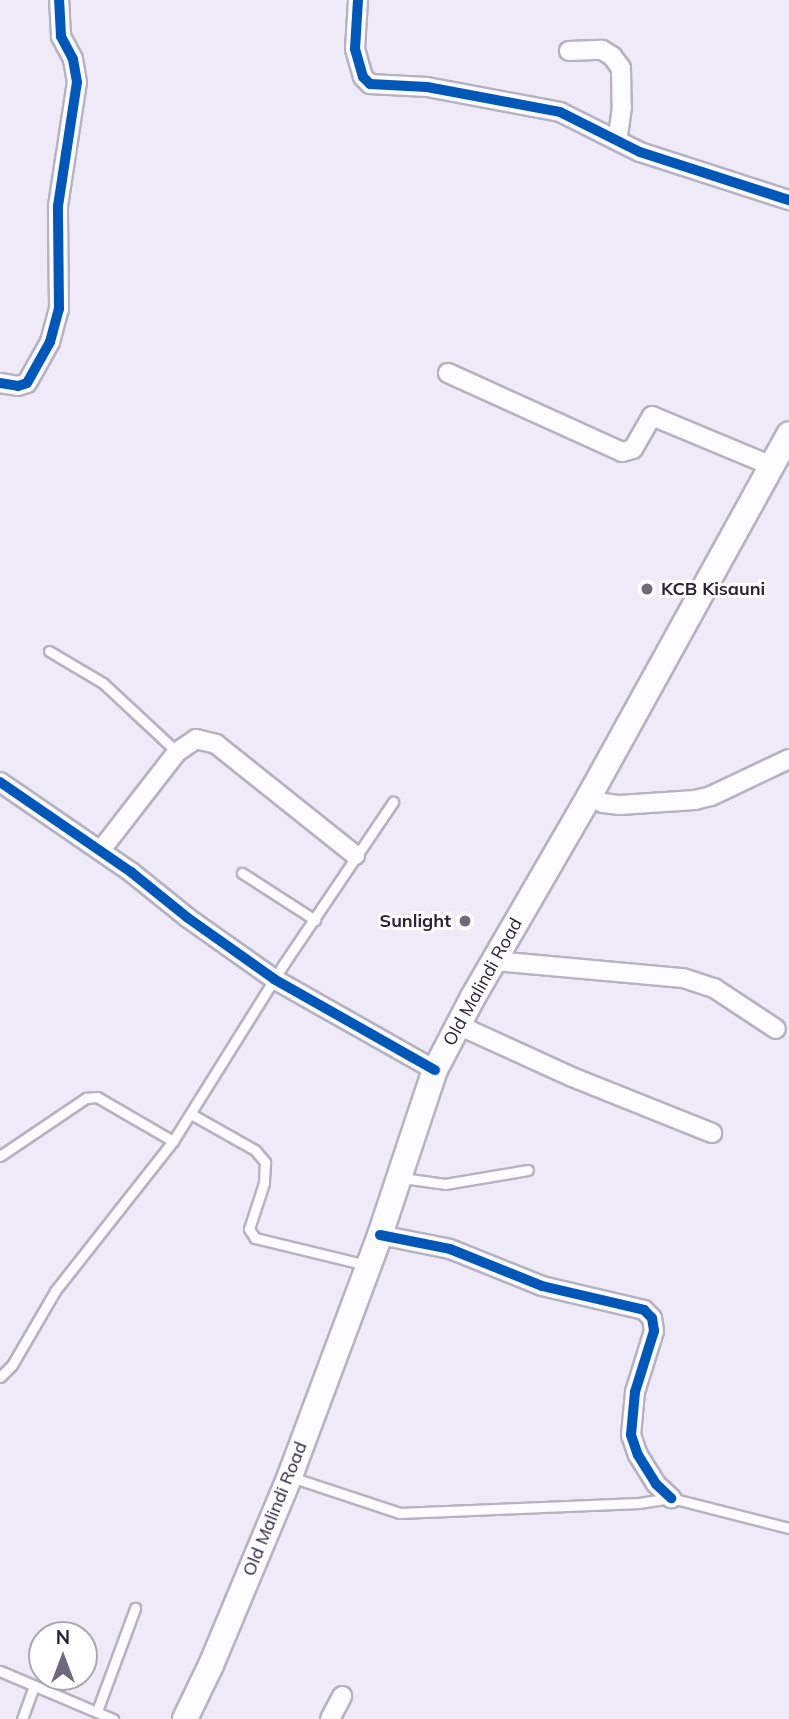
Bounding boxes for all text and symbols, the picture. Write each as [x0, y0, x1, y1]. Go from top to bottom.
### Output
place label: KCB Kisauni [661, 578, 765, 600]
marker: KCB Kisauni [639, 581, 655, 597]
place label: Sunlight [380, 910, 451, 932]
marker: Sunlight [457, 913, 473, 929]
street label: Old Malindi Road [439, 914, 527, 1050]
street label: Old Malindi Road [238, 1439, 312, 1579]
north arrow [28, 1621, 98, 1691]
text: N [56, 1625, 70, 1649]

